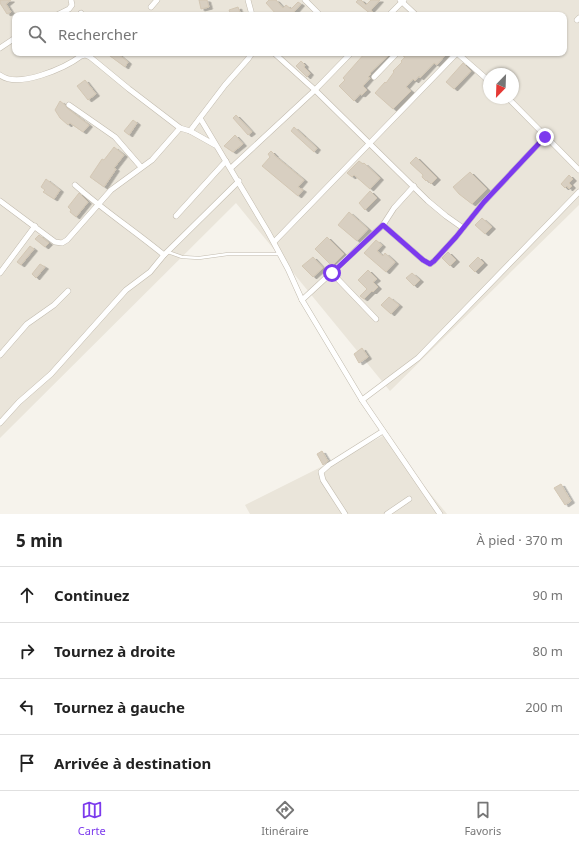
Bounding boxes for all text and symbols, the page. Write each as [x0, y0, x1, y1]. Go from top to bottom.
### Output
search box [12, 12, 567, 56]
icon: search [26, 23, 48, 45]
text: Rechercher [58, 24, 138, 44]
north arrow [483, 68, 519, 104]
route end [536, 128, 554, 146]
route start [323, 264, 341, 282]
text: 5 min [16, 529, 63, 552]
text: À pied · 370 m [477, 531, 563, 549]
icon: ahead [16, 584, 38, 606]
text: Continuez [54, 585, 129, 605]
text: 90 m [533, 586, 563, 604]
icon: right [16, 640, 38, 662]
text: Tournez à droite [54, 641, 175, 661]
text: 80 m [533, 642, 563, 660]
icon: left [16, 696, 38, 718]
text: Tournez à gauche [54, 697, 185, 717]
text: 200 m [525, 698, 563, 716]
icon: arrive [16, 752, 38, 774]
text: Arrivée à destination [54, 753, 211, 773]
tab: Carte [78, 799, 106, 838]
tab: Itinéraire [261, 799, 309, 838]
tab: Favoris [464, 799, 501, 838]

